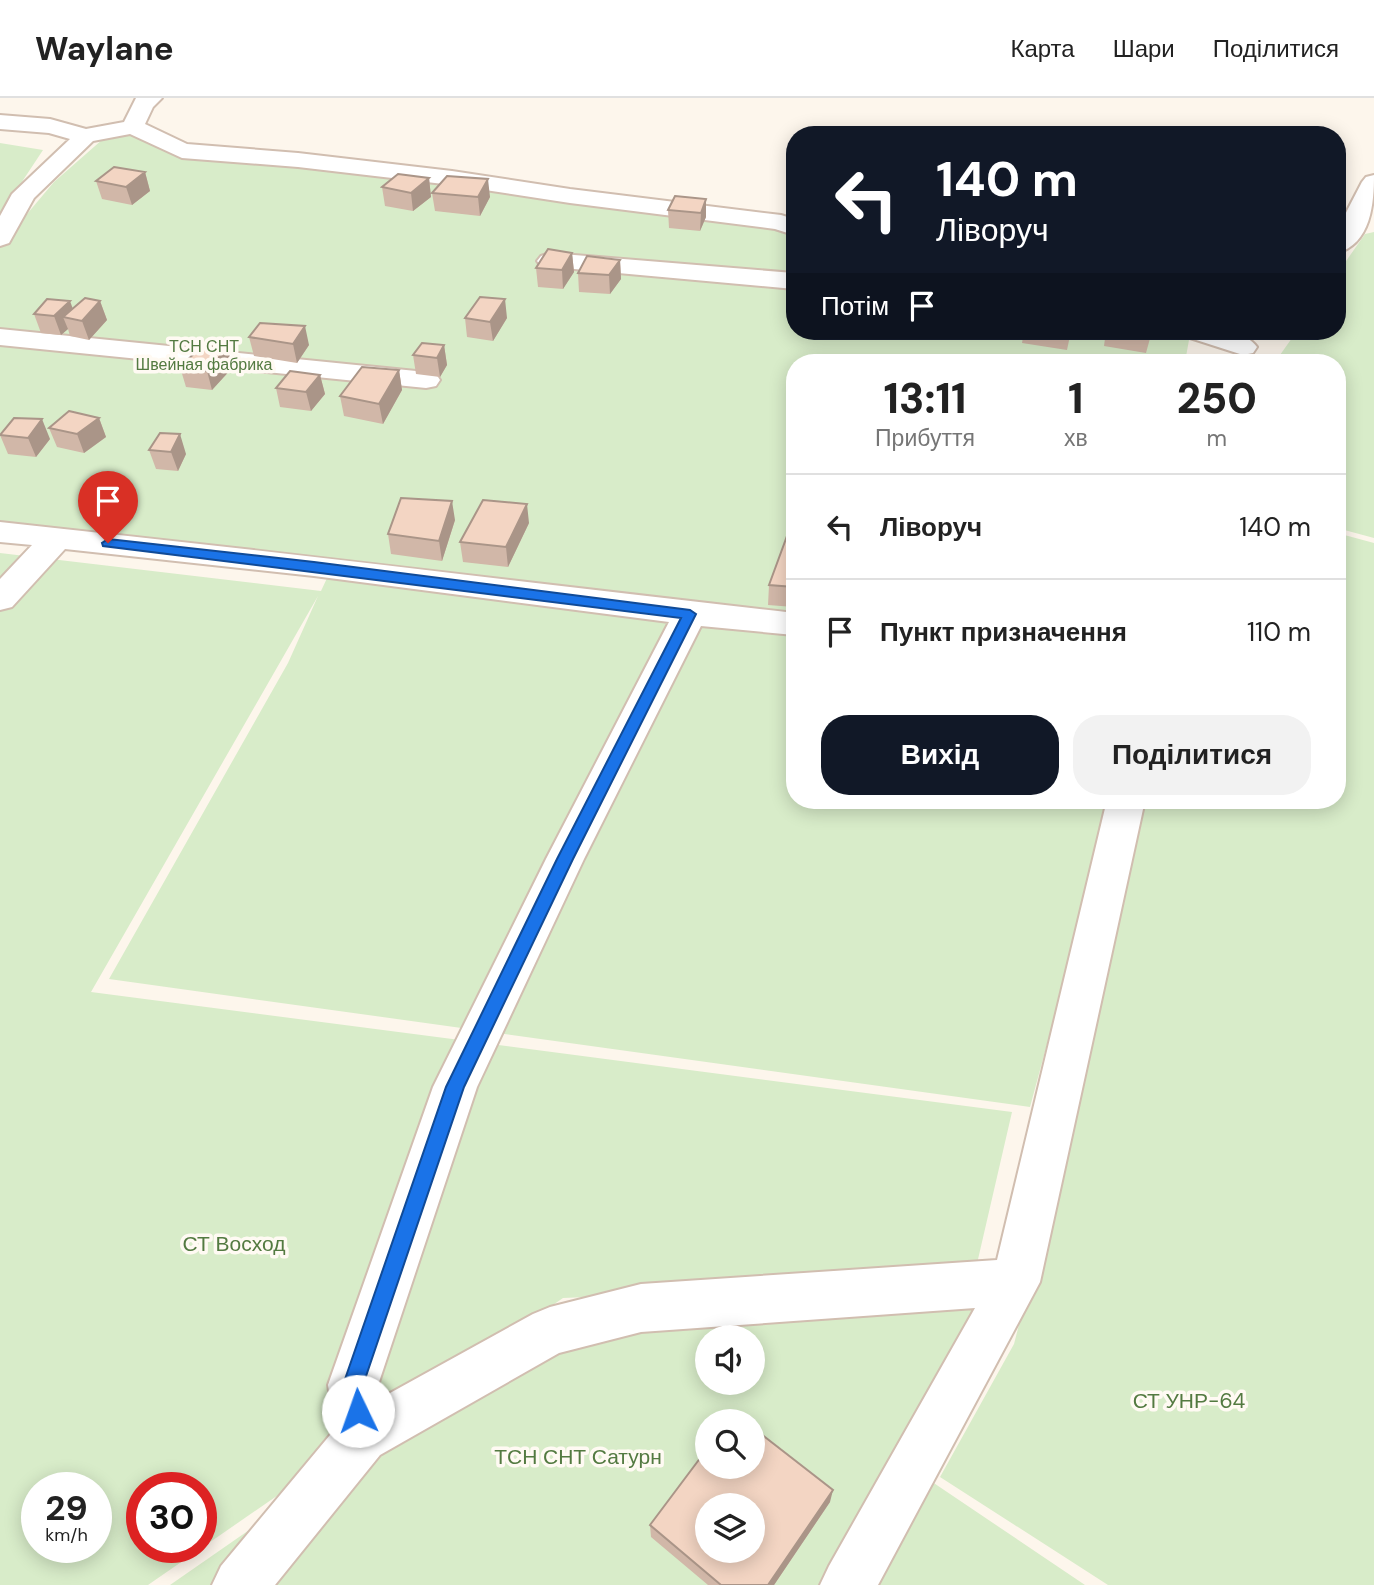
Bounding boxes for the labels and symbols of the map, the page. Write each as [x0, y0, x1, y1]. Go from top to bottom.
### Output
park label: ТСН СНТ Швейная фабрика [136, 336, 272, 375]
pin [78, 471, 138, 543]
park label: СТ Восход [183, 1230, 285, 1258]
position arrow [321, 1374, 395, 1448]
park label: СТ УНР-64 [1133, 1387, 1246, 1415]
park label: ТСН СНТ Сатурн [494, 1443, 662, 1471]
speed limit sign: 30 [126, 1472, 217, 1563]

